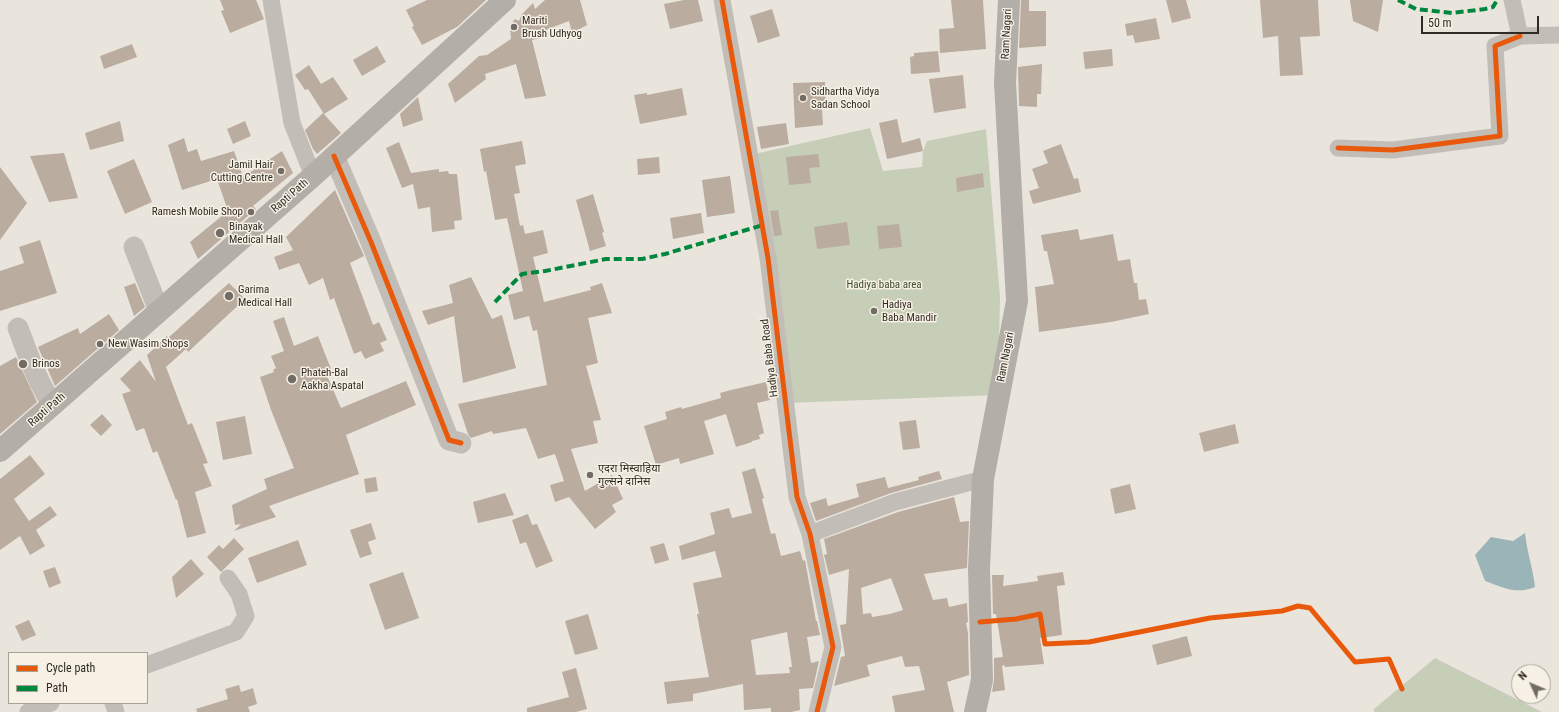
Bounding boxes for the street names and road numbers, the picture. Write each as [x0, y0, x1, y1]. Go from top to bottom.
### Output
street label: Ram Nagari [999, 8, 1015, 60]
street label: Rapti Path [269, 176, 311, 216]
street label: Hadiya Baba Road [759, 318, 781, 398]
street label: Ram Nagari [995, 331, 1017, 383]
street label: Rapti Path [26, 390, 68, 430]

